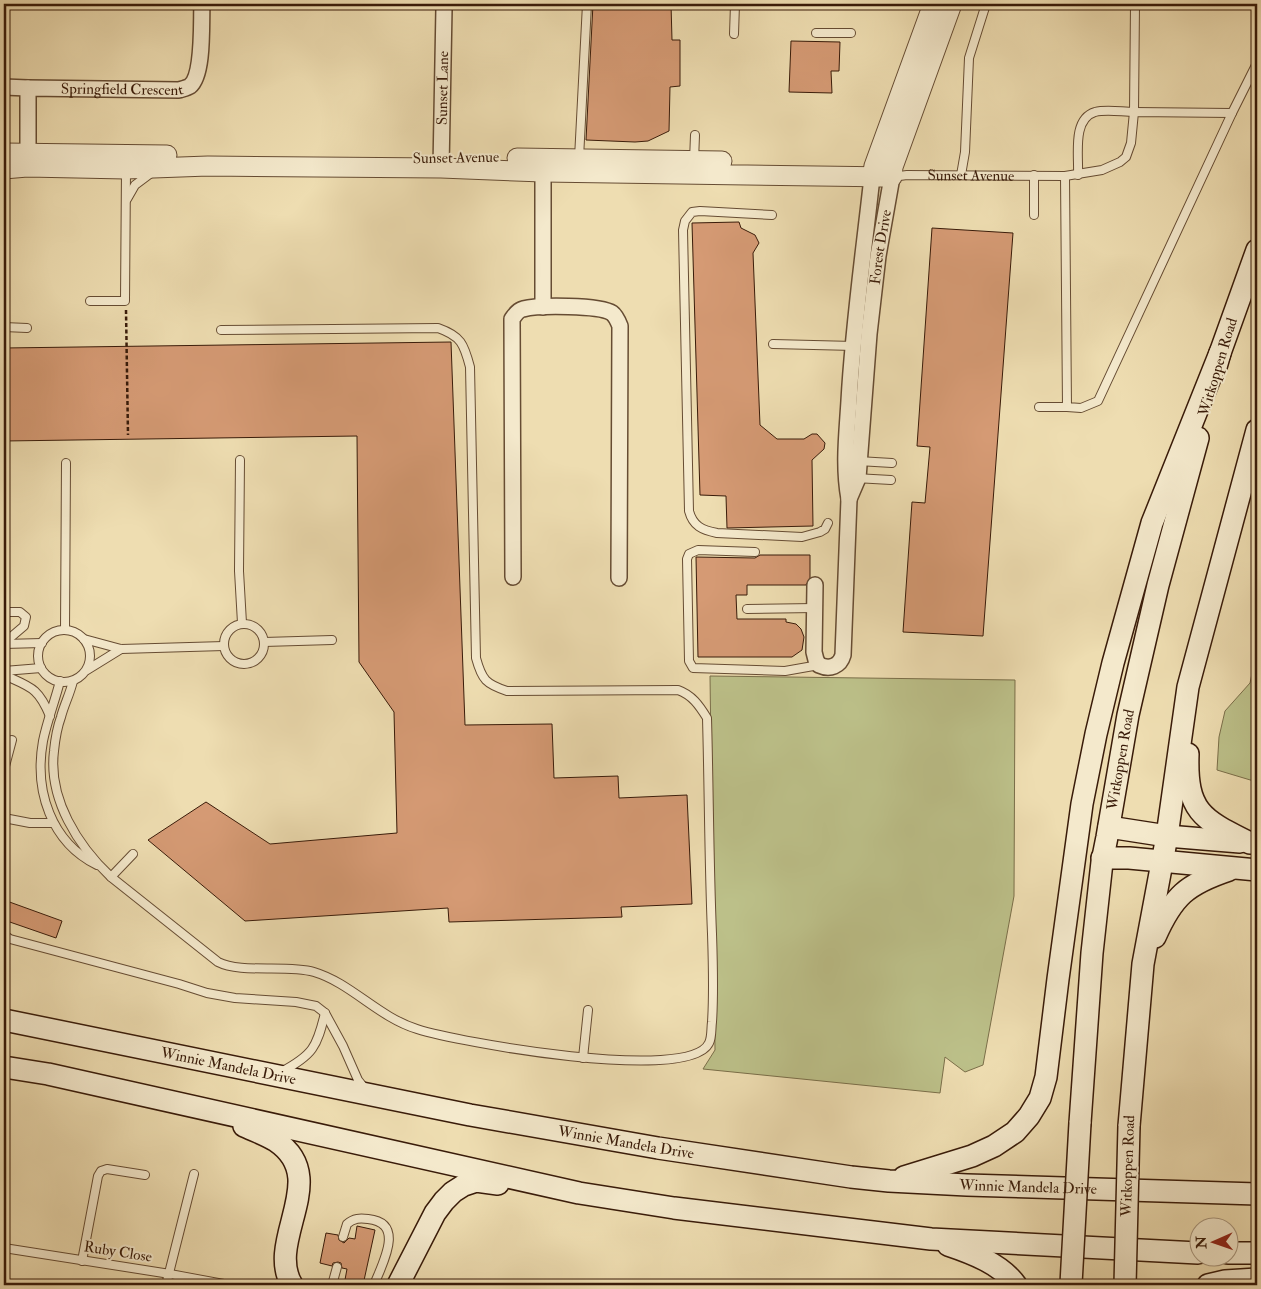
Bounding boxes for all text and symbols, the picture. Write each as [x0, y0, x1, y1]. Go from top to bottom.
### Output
street label: Sunset Lane [432, 51, 453, 125]
street label: Springfield Crescent [61, 79, 186, 99]
street label: Sunset Avenue [413, 148, 499, 168]
street label: Sunset Avenue [927, 166, 1014, 185]
street label: Forest Drive [865, 208, 896, 286]
street label: Witkoppen Road [1194, 315, 1243, 420]
street label: Witkoppen Road [1102, 707, 1139, 812]
street label: Winnie Mandela Drive [158, 1042, 298, 1089]
street label: Witkoppen Road [1117, 1114, 1140, 1218]
street label: Winnie Mandela Drive [556, 1121, 695, 1163]
street label: Winnie Mandela Drive [958, 1175, 1097, 1199]
north arrow [1188, 1216, 1238, 1266]
text: N [1193, 1235, 1210, 1250]
street label: Ruby Close [83, 1237, 153, 1267]

